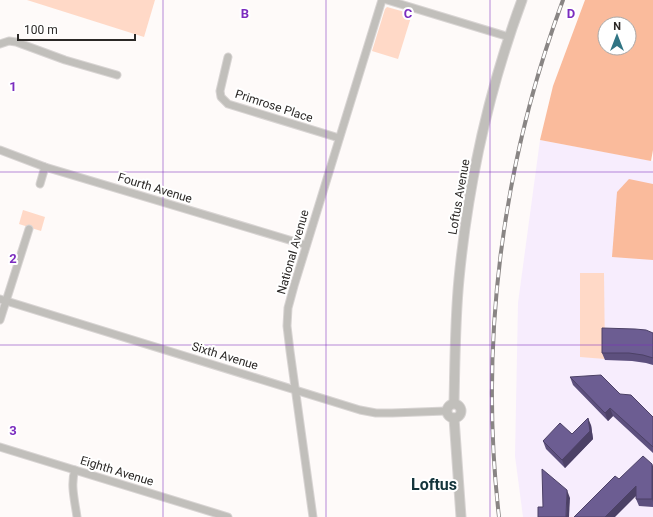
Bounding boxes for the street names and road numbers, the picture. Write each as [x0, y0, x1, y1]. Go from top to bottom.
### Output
street label: Primrose Place [233, 87, 315, 125]
street label: Loftus Avenue [445, 158, 473, 236]
street label: Fourth Avenue [116, 170, 194, 206]
street label: National Avenue [274, 208, 312, 296]
street label: Sixth Avenue [190, 339, 260, 373]
street label: Eighth Avenue [79, 453, 155, 489]

